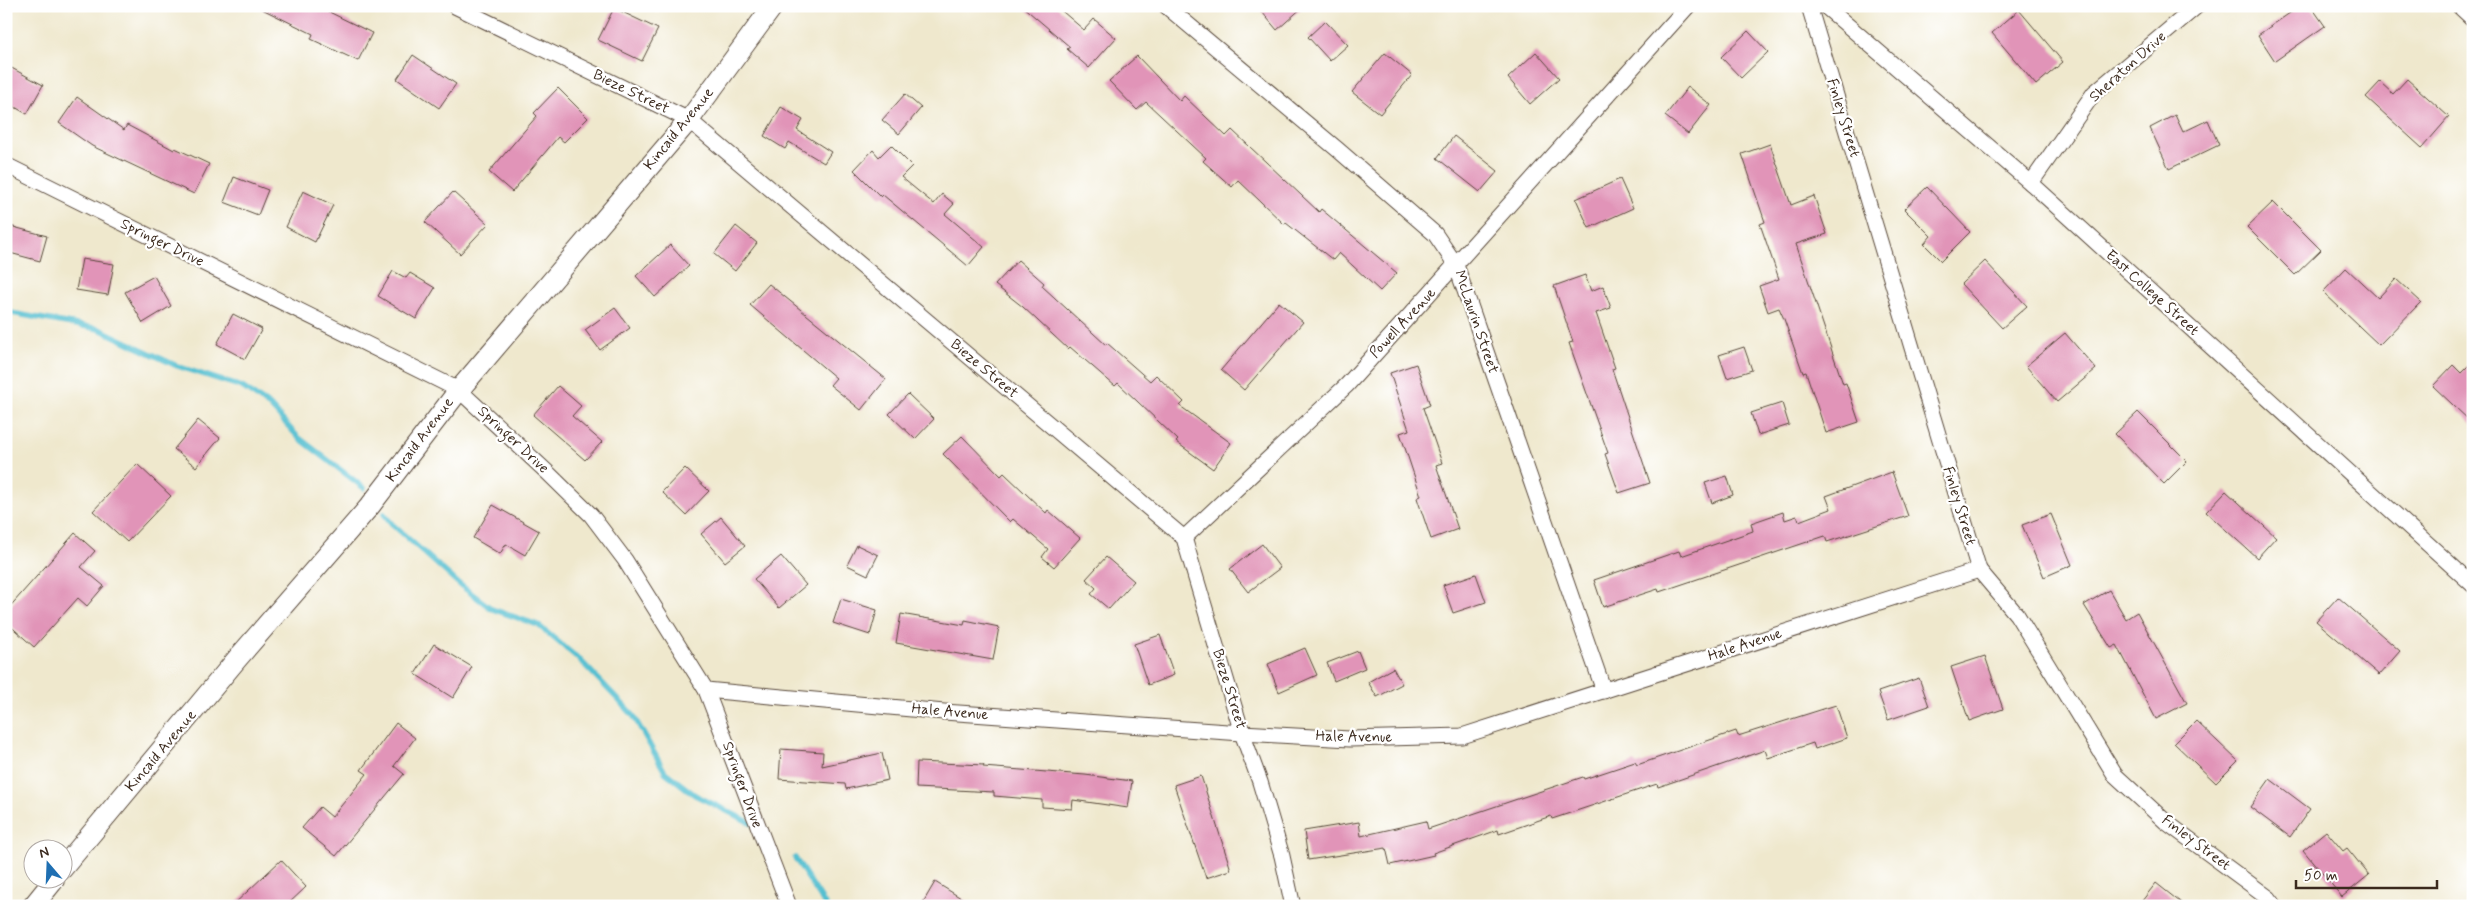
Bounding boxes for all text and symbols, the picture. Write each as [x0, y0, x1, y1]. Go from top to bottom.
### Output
street label: Sheraton Drive [2085, 27, 2171, 107]
street label: Bieze Street [590, 65, 672, 119]
street label: Finley Street [1822, 76, 1865, 160]
street label: Kincaid Avenue [639, 83, 719, 175]
street label: Springer Drive [116, 214, 207, 273]
street label: East College Street [2101, 246, 2203, 341]
street label: McLaurin Street [1449, 268, 1503, 376]
street label: Powell Avenue [1365, 284, 1441, 362]
street label: Bieze Street [946, 335, 1022, 403]
street label: Kincaid Avenue [382, 394, 458, 486]
street label: Springer Drive [472, 402, 553, 479]
street label: Finley Street [1938, 464, 1981, 548]
street label: Hale Avenue [1705, 624, 1785, 666]
street label: Bieze Street [1207, 647, 1251, 731]
street label: Hale Avenue [911, 699, 989, 725]
street label: Kincaid Avenue [121, 706, 201, 796]
street label: Hale Avenue [1315, 726, 1393, 748]
street label: Springer Drive [716, 739, 767, 832]
street label: Finley Street [2157, 811, 2235, 876]
north arrow [22, 840, 72, 890]
text: N [37, 843, 51, 863]
scale bar [2296, 857, 2438, 889]
text: 50 m [2304, 866, 2338, 886]

